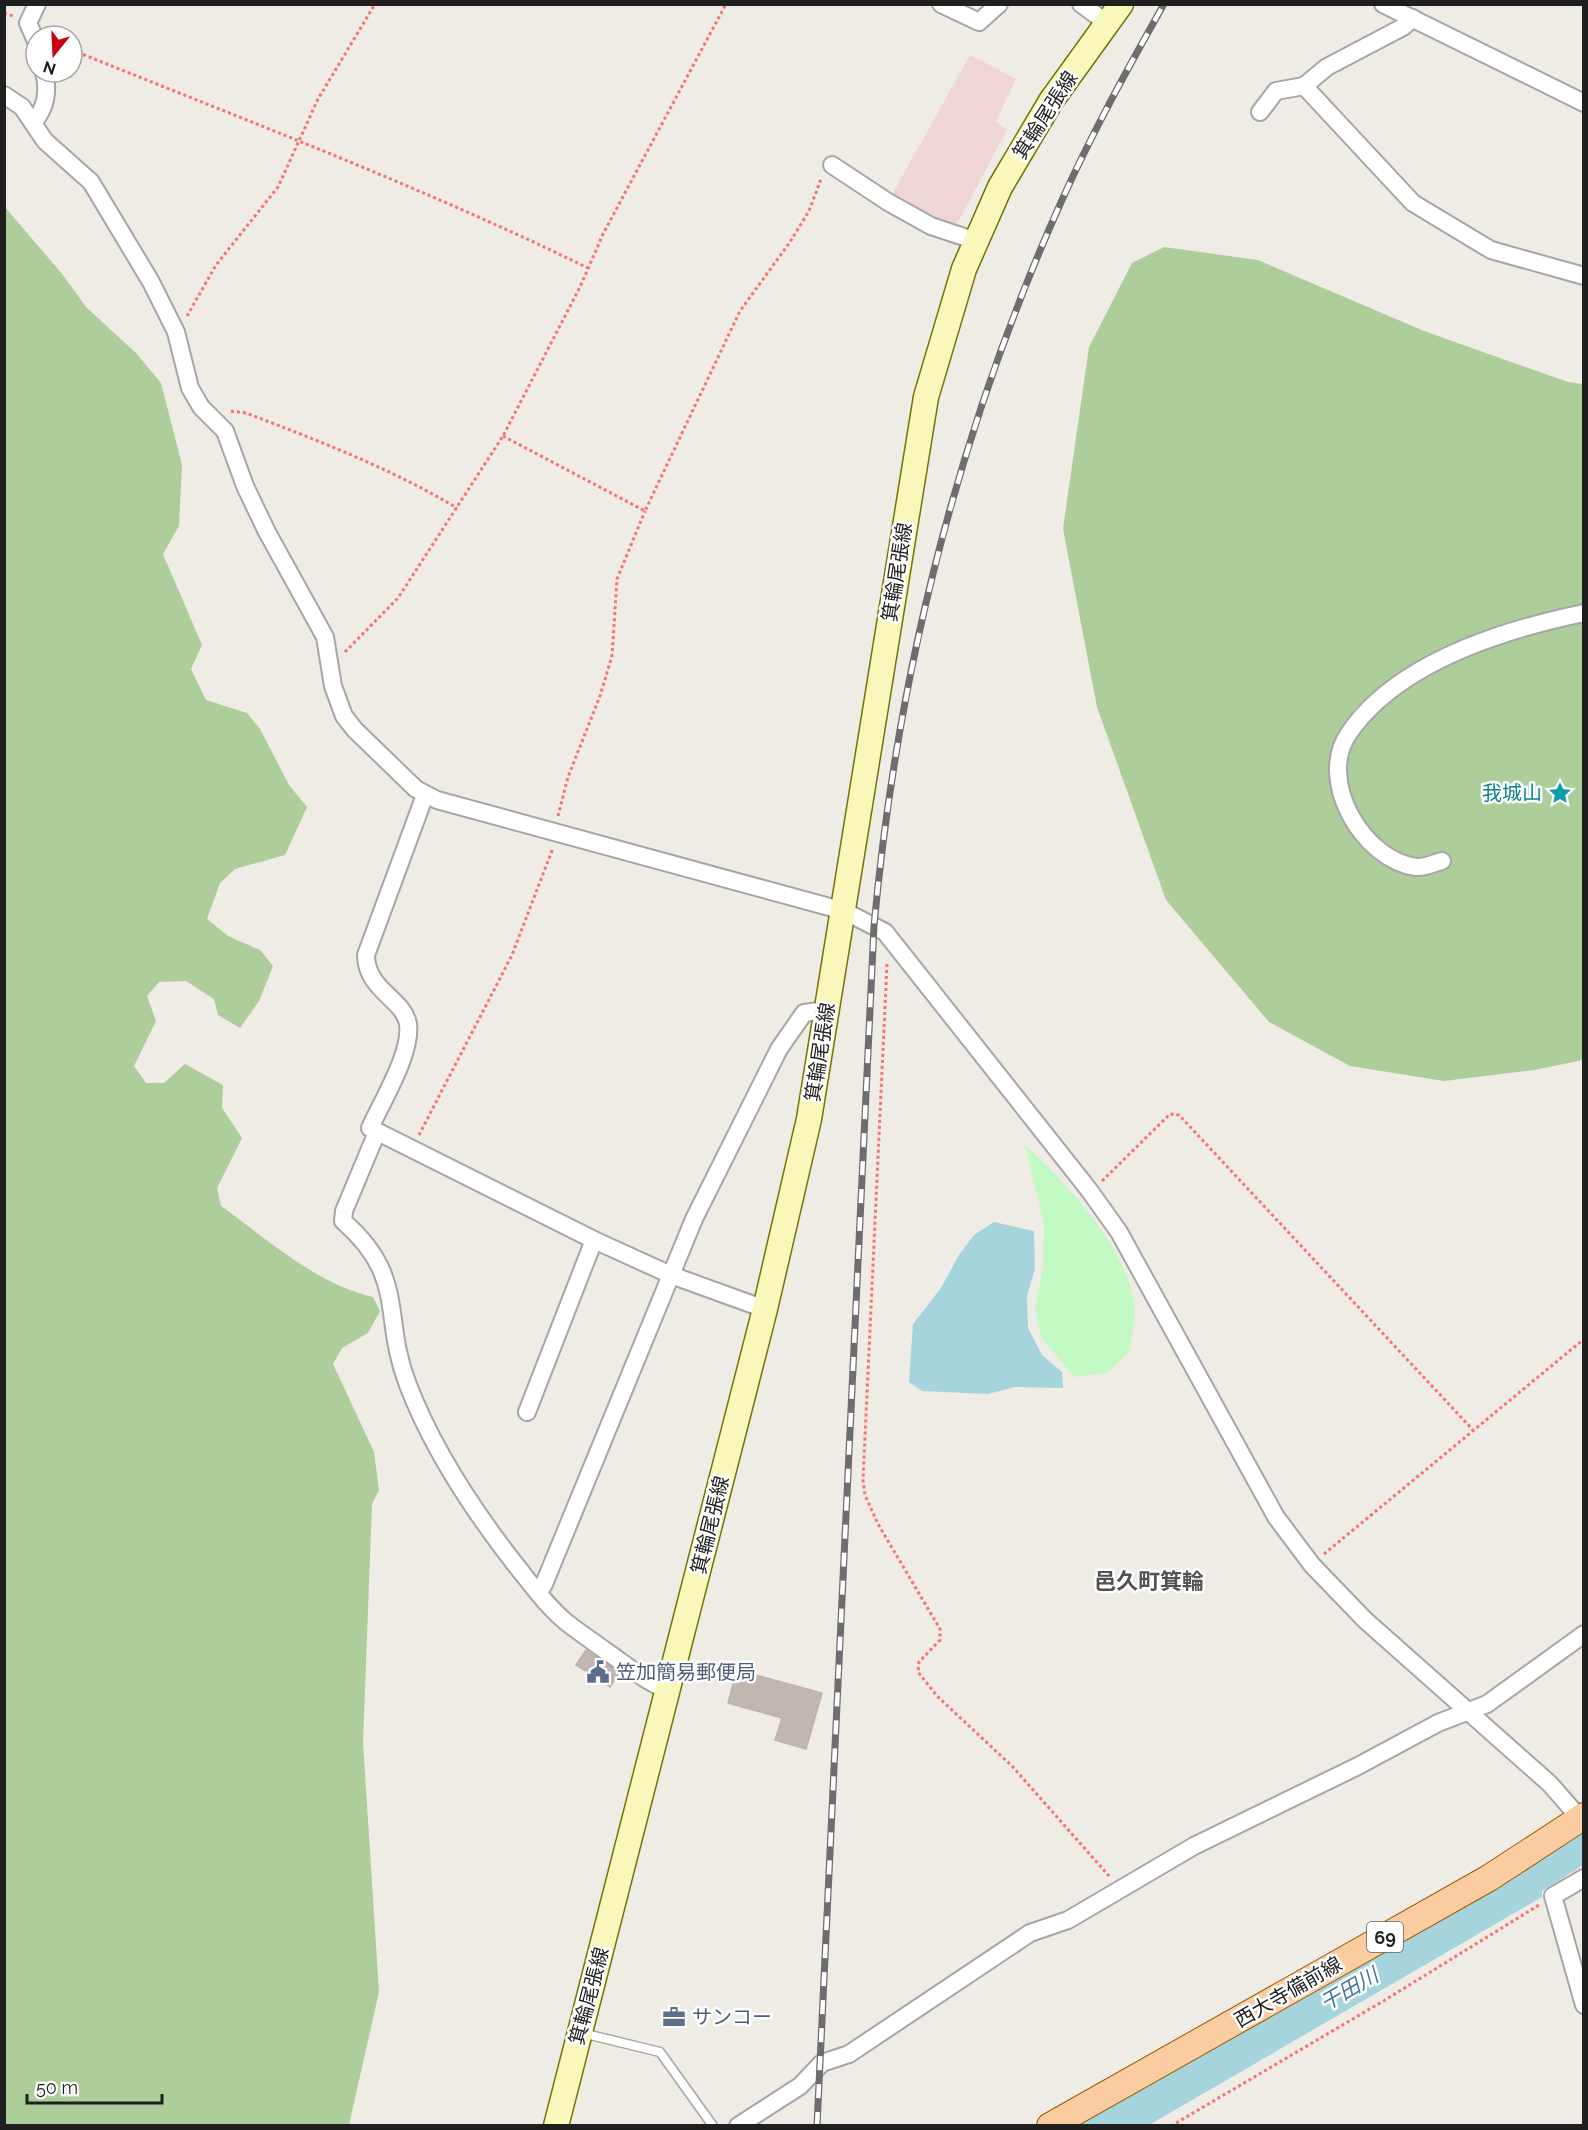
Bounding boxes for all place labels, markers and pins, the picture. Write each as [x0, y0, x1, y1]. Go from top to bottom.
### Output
place icon: 我城山 [1547, 780, 1573, 806]
place label: 我城山 [1482, 781, 1542, 805]
public building icon: 笠加簡易郵便局 [585, 1659, 611, 1685]
place label: 笠加簡易郵便局 [616, 1660, 756, 1684]
office icon: サンコー [661, 2004, 687, 2030]
place label: サンコー [692, 2005, 772, 2029]

